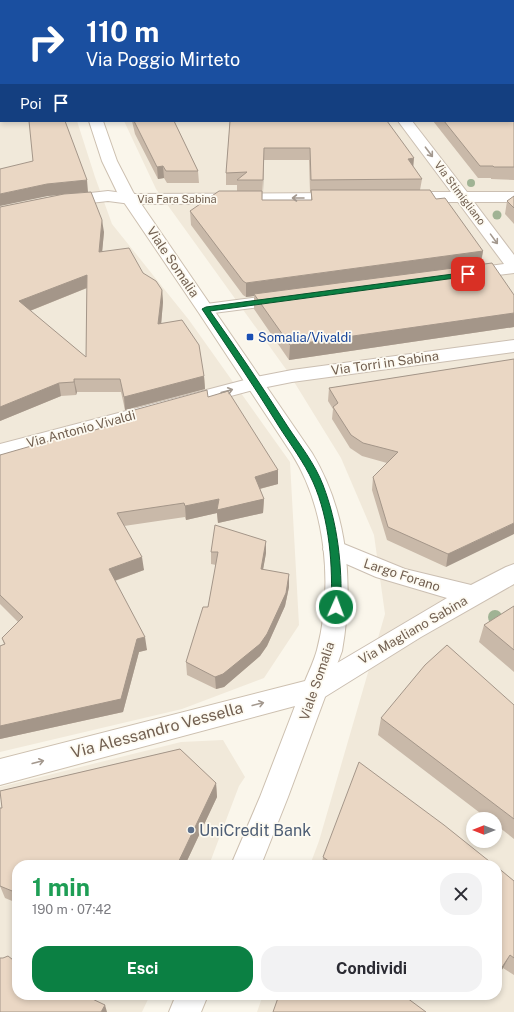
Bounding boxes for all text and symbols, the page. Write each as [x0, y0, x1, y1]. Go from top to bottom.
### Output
text: 110 m [86, 15, 159, 48]
icon: right [20, 16, 72, 68]
text: Via Poggio Mirteto [86, 49, 240, 70]
icon: arrive [50, 92, 72, 114]
text: Poi [20, 95, 42, 112]
one-way arrow [425, 146, 433, 157]
street label: Via Stimigliano [432, 159, 488, 227]
street label: Via Fara Sabina [137, 193, 217, 205]
one-way arrow [292, 194, 305, 202]
street label: Viale Somalia [144, 224, 202, 300]
one-way arrow [490, 234, 499, 245]
pin [451, 257, 485, 291]
icon: arrive [457, 263, 479, 285]
place label: Somalia/Vivaldi [258, 330, 352, 345]
marker: Somalia/Vivaldi [245, 332, 255, 342]
street label: Via Torri in Sabina [330, 348, 440, 378]
one-way arrow [220, 386, 233, 394]
street label: Via Antonio Vivaldi [25, 407, 137, 451]
street label: Largo Forano [362, 556, 442, 594]
position arrow [315, 586, 357, 628]
street label: Via Magliano Sabina [356, 593, 470, 667]
street label: Viale Somalia [297, 640, 337, 722]
street label: Via Alessandro Vessella [69, 698, 245, 762]
one-way arrow [251, 700, 264, 707]
one-way arrow [31, 758, 44, 765]
north arrow [466, 812, 502, 848]
map controls [466, 812, 502, 848]
place label: UniCredit Bank [199, 821, 311, 840]
marker: UniCredit Bank [186, 825, 196, 835]
text: 1 min [32, 873, 90, 901]
button: close [440, 873, 482, 915]
text: 190 m · 07:42 [32, 902, 111, 917]
button: Esci [32, 946, 253, 992]
button: Condividi [261, 946, 482, 992]

